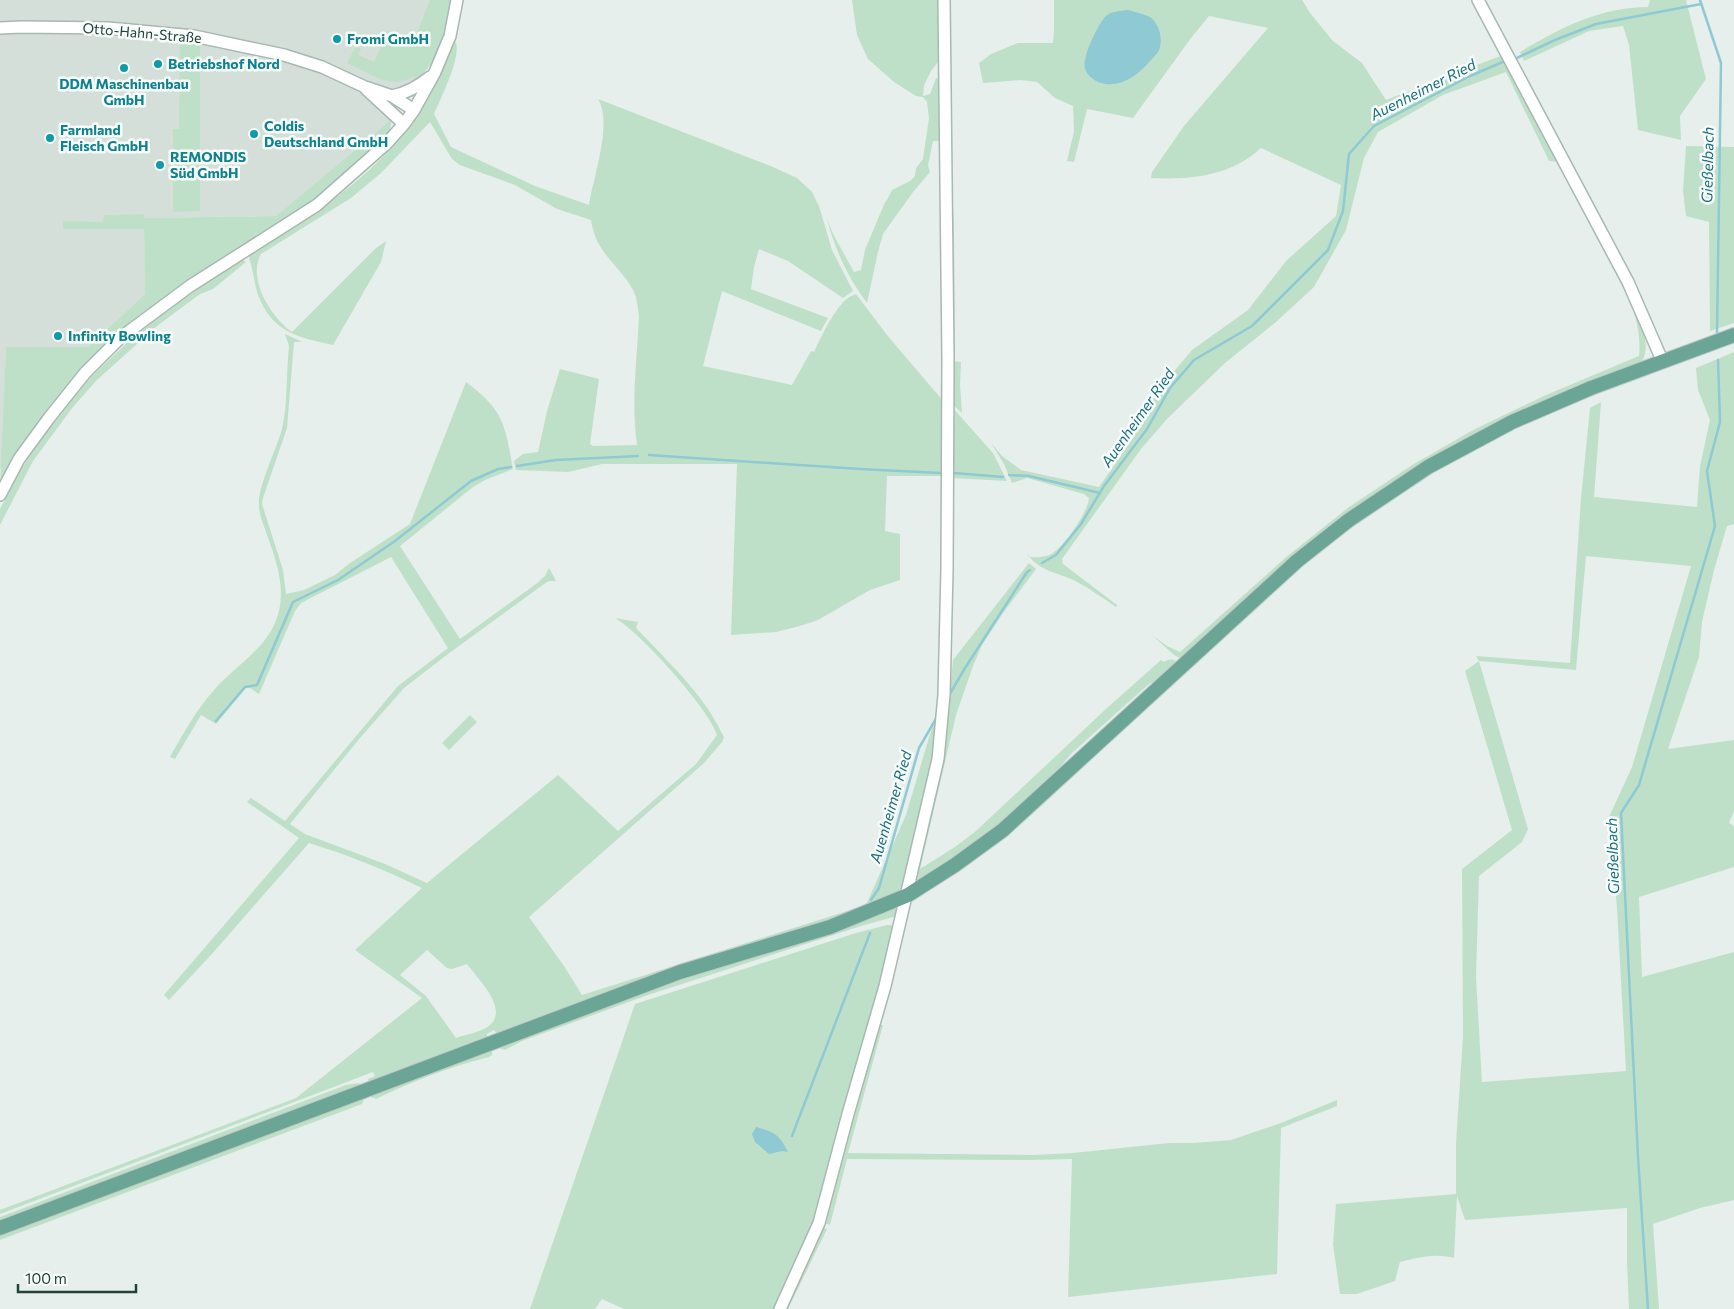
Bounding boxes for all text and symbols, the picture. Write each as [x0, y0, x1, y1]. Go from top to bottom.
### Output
street label: Otto-Hahn-Straße [82, 19, 202, 46]
place label: Fromi GmbH [347, 30, 429, 47]
marker: Fromi GmbH [331, 33, 343, 45]
water label: Auenheimer Ried [1366, 54, 1479, 124]
place label: Betriebshof Nord [168, 55, 280, 72]
marker: Betriebshof Nord [152, 58, 164, 70]
marker: DDM Maschinenbau GmbH [118, 62, 130, 74]
place label: DDM Maschinenbau GmbH [59, 75, 189, 108]
place label: Coldis Deutschland GmbH [264, 117, 388, 150]
place label: Farmland Fleisch GmbH [60, 121, 148, 154]
water label: Gießelbach [1697, 127, 1717, 203]
marker: Coldis Deutschland GmbH [248, 128, 260, 140]
marker: Farmland Fleisch GmbH [44, 132, 56, 144]
place label: REMONDIS Süd GmbH [170, 148, 246, 181]
marker: REMONDIS Süd GmbH [154, 159, 166, 171]
place label: Infinity Bowling [68, 327, 171, 344]
marker: Infinity Bowling [52, 330, 64, 342]
water label: Auenheimer Ried [1096, 364, 1179, 471]
water label: Auenheimer Ried [865, 747, 915, 866]
water label: Gießelbach [1602, 818, 1622, 894]
scale bar [18, 1262, 135, 1294]
text: 100 m [25, 1269, 67, 1287]

